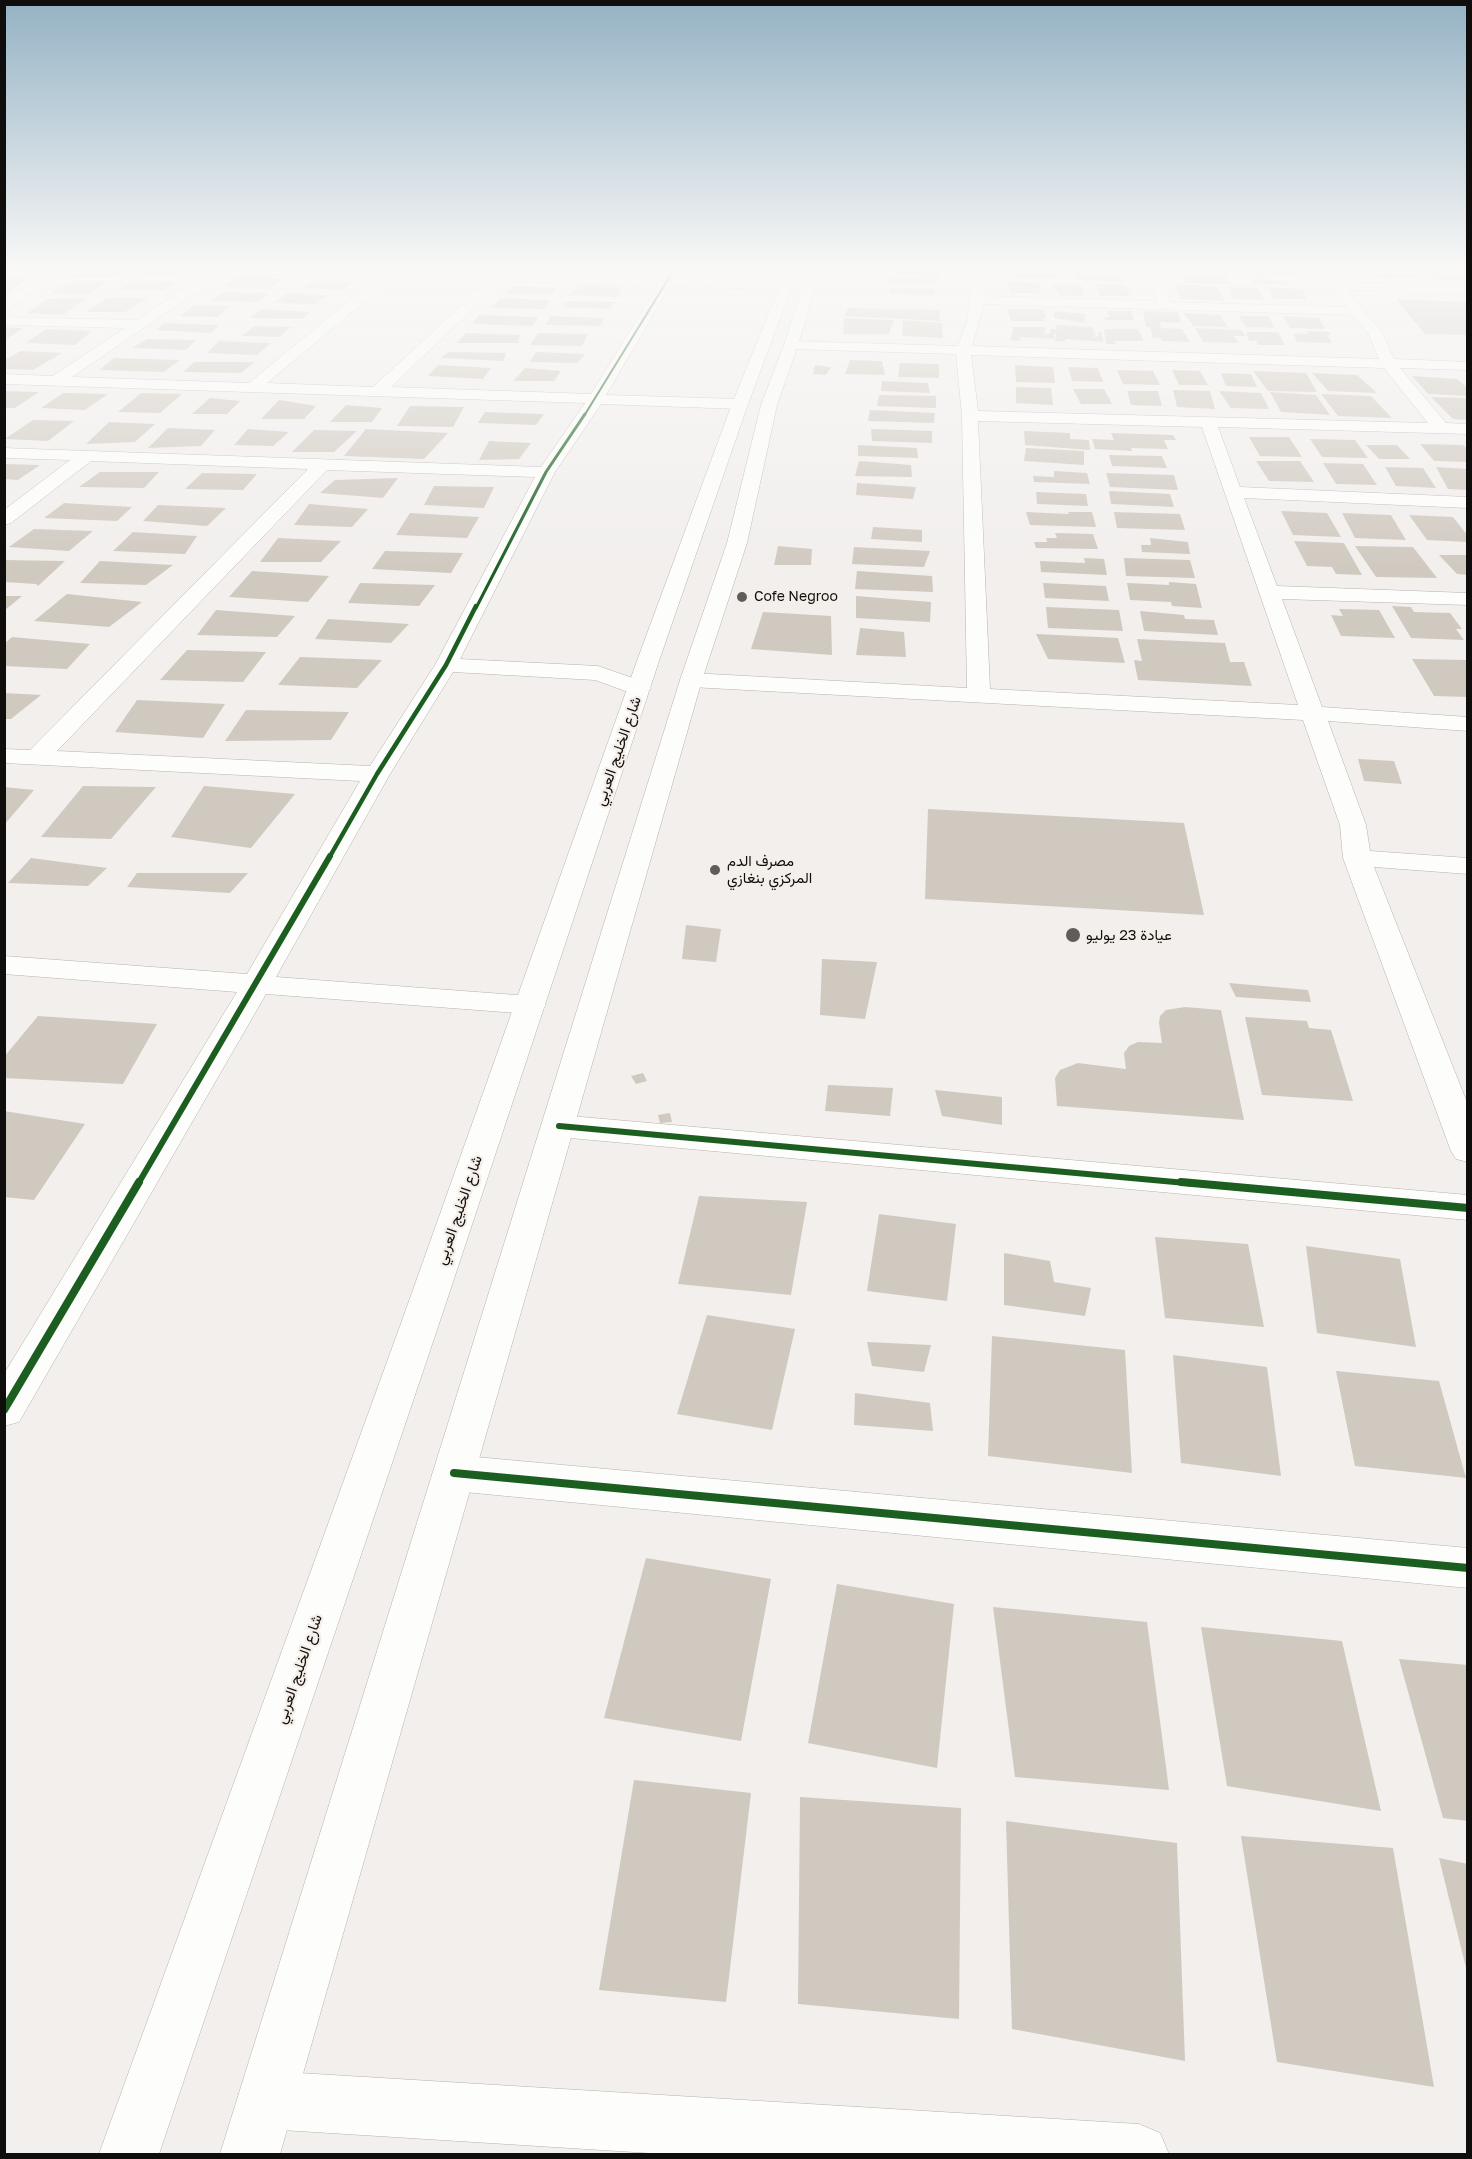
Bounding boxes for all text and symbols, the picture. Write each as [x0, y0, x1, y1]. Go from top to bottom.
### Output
place label: Cofe Negroo [754, 589, 838, 605]
marker: Cofe Negroo [735, 590, 749, 604]
street label: شارع الخليج العربي [591, 694, 645, 808]
place label: مصرف الدم المركزي بنغازي [727, 852, 812, 887]
marker: مصرف الدم المركزي بنغازي [708, 863, 722, 877]
marker: عيادة 23 يوليو [1064, 926, 1082, 944]
place label: عيادة 23 يوليو [1086, 926, 1172, 944]
street label: شارع الخليج العربي [432, 1153, 486, 1267]
street label: شارع الخليج العربي [272, 1612, 326, 1726]

